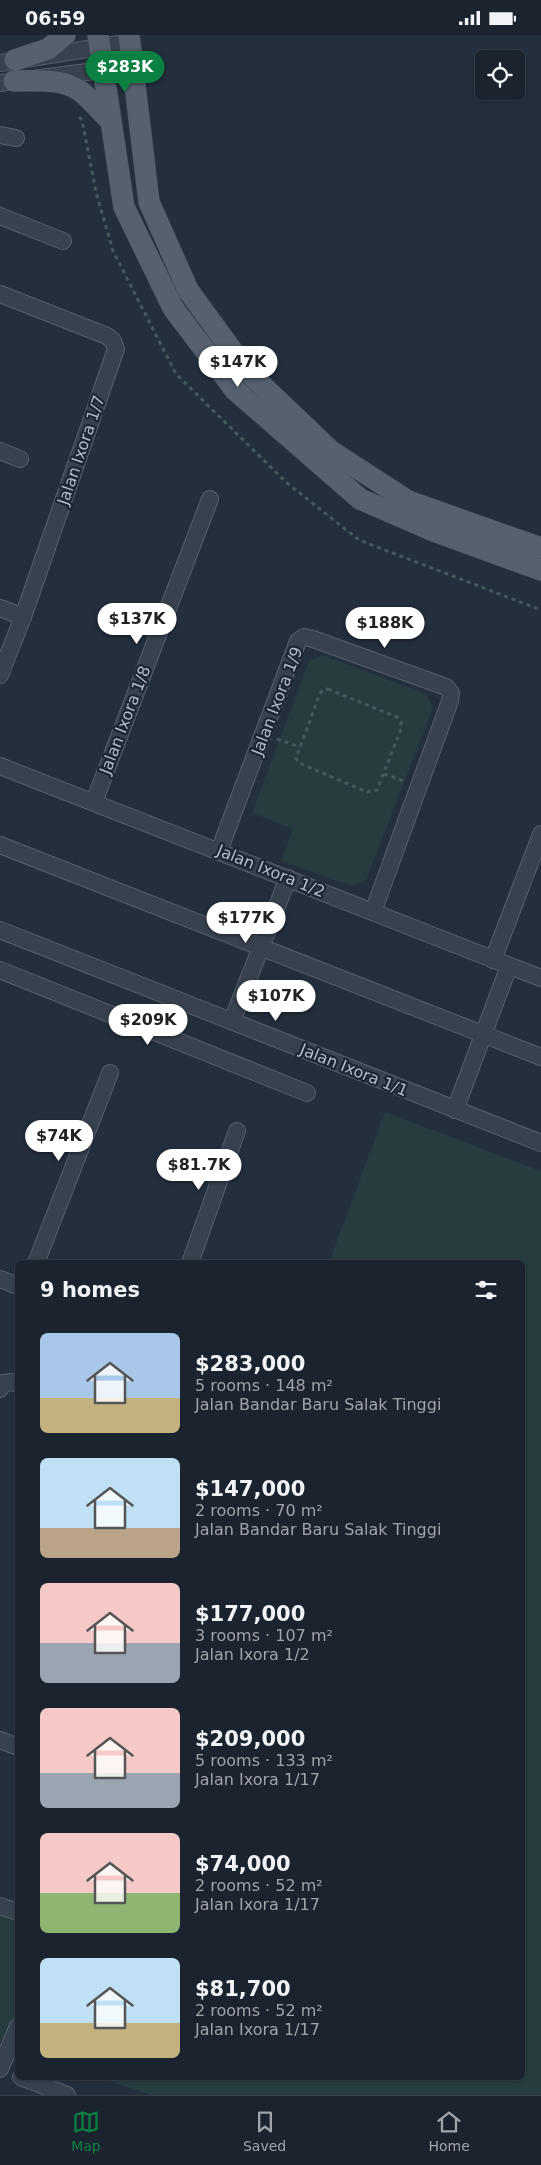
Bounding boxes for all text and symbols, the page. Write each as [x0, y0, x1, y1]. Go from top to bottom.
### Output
text: 06:59 [25, 7, 85, 29]
pin: $283K [90, 50, 160, 93]
map controls [475, 50, 525, 100]
button: locate [475, 50, 525, 100]
text: $283K [97, 57, 153, 76]
pin: $147K [203, 345, 273, 388]
text: $147K [210, 352, 266, 371]
street label: Jalan Ixora 1/7 [53, 393, 109, 508]
pin: $137K [102, 603, 172, 645]
pin: $188K [350, 607, 420, 649]
text: $137K [109, 609, 165, 628]
text: $188K [357, 613, 413, 632]
street label: Jalan Ixora 1/9 [247, 644, 306, 759]
street label: Jalan Ixora 1/8 [95, 663, 154, 778]
street label: Jalan Ixora 1/2 [213, 840, 328, 901]
pin: $177K [211, 901, 281, 944]
text: $177K [218, 908, 274, 927]
pin: $107K [241, 979, 311, 1022]
text: $107K [248, 986, 304, 1005]
pin: $209K [113, 1003, 183, 1046]
text: $209K [120, 1010, 176, 1029]
street label: Jalan Ixora 1/1 [296, 1039, 411, 1100]
pin: $74K [29, 1119, 89, 1162]
text: $74K [36, 1126, 82, 1145]
pin: $81.7K [158, 1149, 240, 1191]
text: $81.7K [167, 1155, 231, 1174]
icon: filters [472, 1276, 500, 1304]
text: 9 homes [40, 1278, 140, 1302]
text: $283,000 [195, 1352, 305, 1376]
icon: home [80, 1353, 140, 1413]
text: 5 rooms · 148 m² [195, 1376, 333, 1395]
text: Jalan Bandar Baru Salak Tinggi [195, 1395, 441, 1414]
text: $147,000 [195, 1477, 305, 1501]
icon: home [80, 1478, 140, 1538]
text: 2 rooms · 70 m² [195, 1501, 323, 1520]
text: Jalan Bandar Baru Salak Tinggi [195, 1520, 441, 1539]
text: $177,000 [195, 1602, 305, 1626]
icon: home [80, 1603, 140, 1663]
text: 3 rooms · 107 m² [195, 1626, 333, 1645]
text: Jalan Ixora 1/2 [195, 1645, 310, 1664]
text: $209,000 [195, 1727, 305, 1751]
icon: home [80, 1728, 140, 1788]
text: 5 rooms · 133 m² [195, 1751, 333, 1770]
text: Jalan Ixora 1/17 [195, 1770, 320, 1789]
text: $74,000 [195, 1852, 291, 1876]
icon: home [80, 1853, 140, 1913]
text: 2 rooms · 52 m² [195, 1876, 323, 1895]
text: Jalan Ixora 1/17 [195, 1895, 320, 1914]
text: $81,700 [195, 1977, 291, 2001]
icon: home [80, 1978, 140, 2038]
text: 2 rooms · 52 m² [195, 2001, 323, 2020]
text: Jalan Ixora 1/17 [195, 2020, 320, 2039]
tab: Map [71, 2108, 101, 2154]
tab: Saved [243, 2108, 286, 2154]
tab: Home [429, 2108, 470, 2154]

